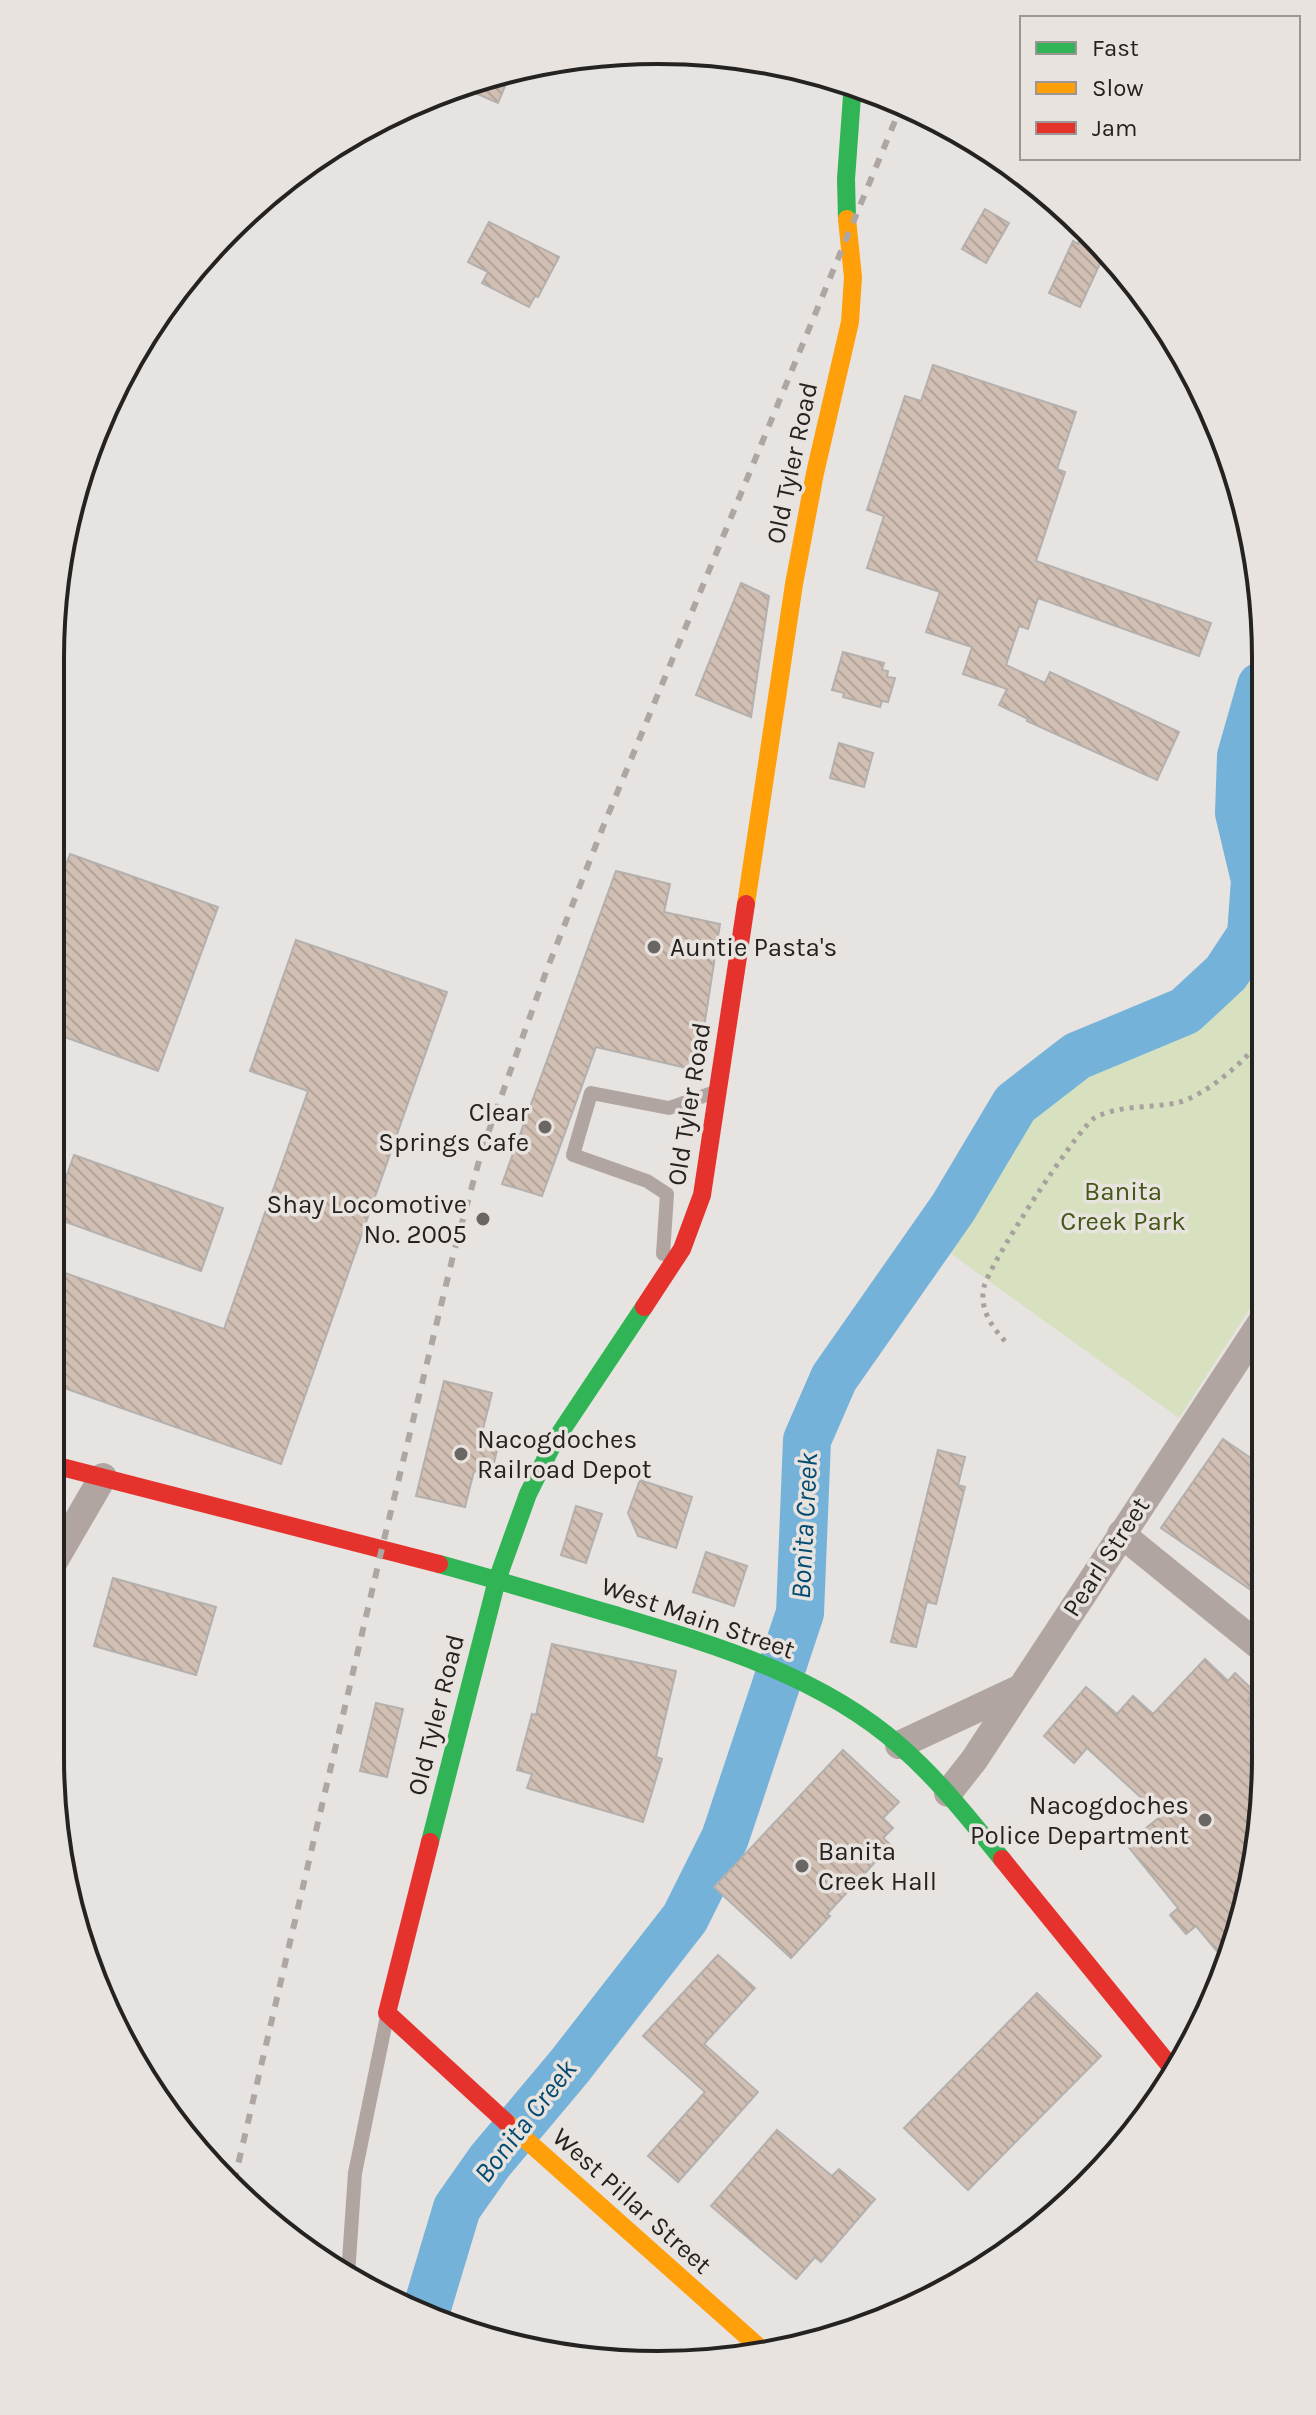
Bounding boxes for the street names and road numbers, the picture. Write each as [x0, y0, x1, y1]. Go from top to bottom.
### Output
street label: Old Tyler Road [760, 379, 824, 547]
street label: Old Tyler Road [661, 1020, 717, 1188]
street label: Pearl Street [1056, 1491, 1156, 1623]
street label: West Main Street [597, 1570, 799, 1666]
street label: Old Tyler Road [401, 1631, 471, 1799]
street label: West Pillar Street [546, 2121, 718, 2281]

